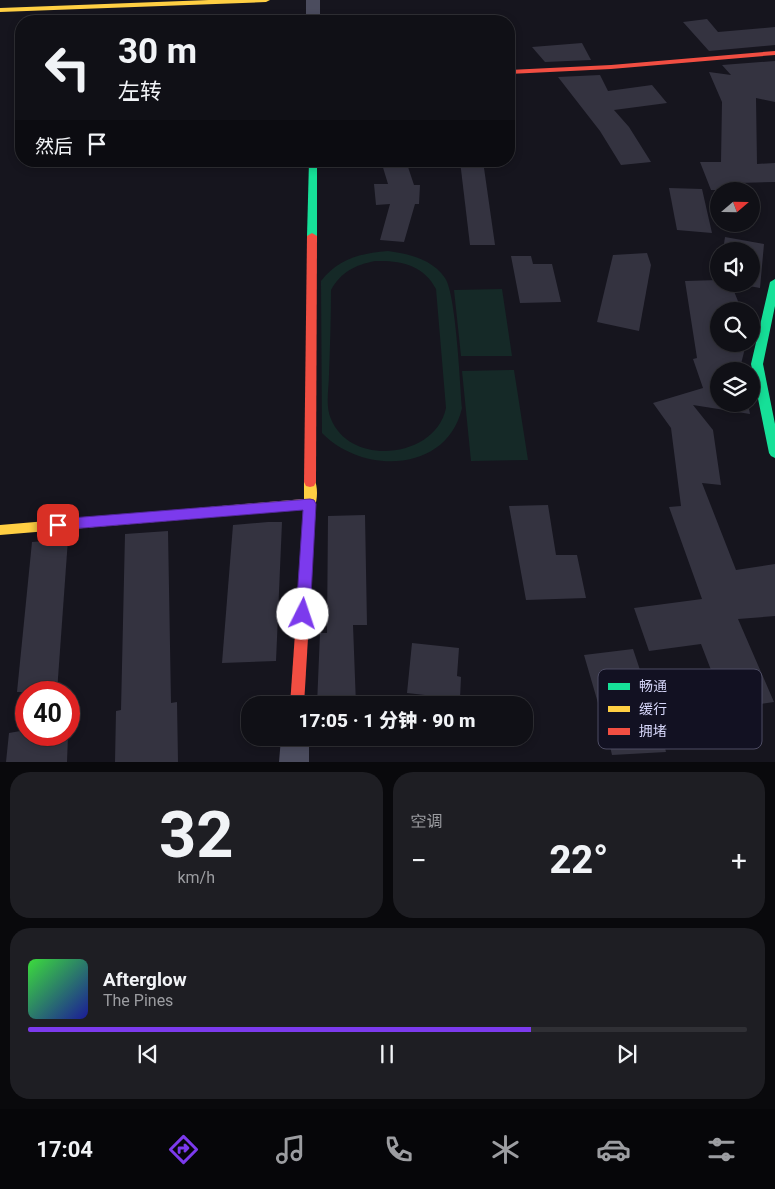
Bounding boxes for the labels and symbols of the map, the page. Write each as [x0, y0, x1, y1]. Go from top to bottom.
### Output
north arrow [710, 182, 760, 232]
pin [37, 504, 79, 546]
position arrow [276, 587, 328, 639]
legend [598, 669, 762, 749]
text: 畅通 [639, 678, 667, 694]
speed limit sign: 40 [15, 681, 80, 746]
text: 缓行 [639, 701, 667, 717]
text: 拥堵 [639, 723, 667, 739]

